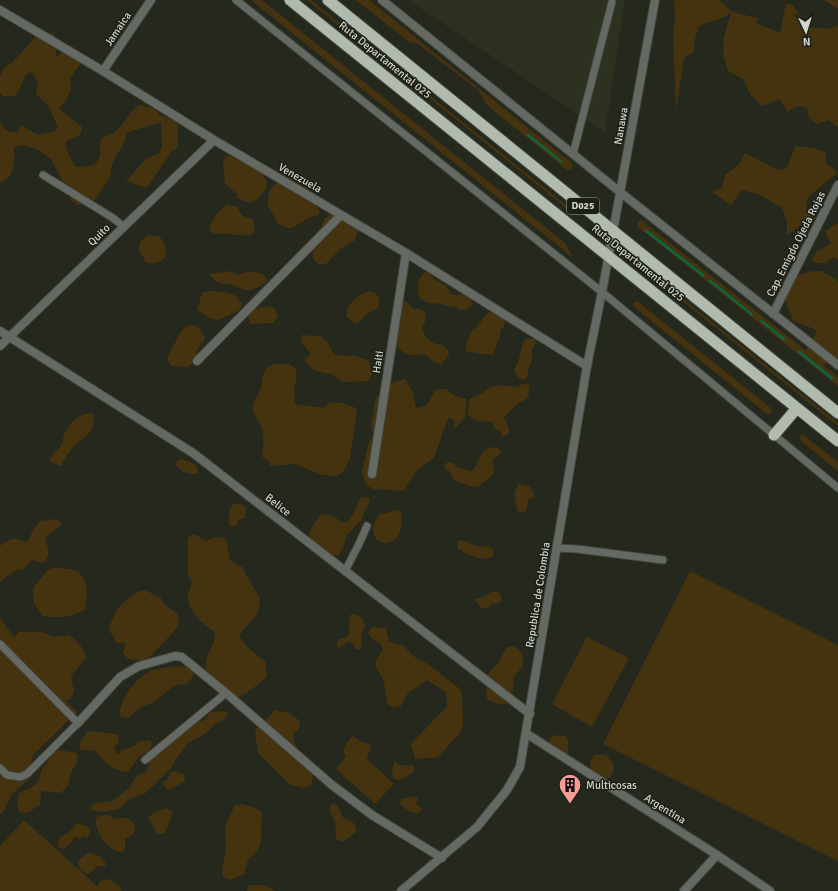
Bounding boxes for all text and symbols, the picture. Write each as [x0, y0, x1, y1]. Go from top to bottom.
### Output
street label: Jamaica [102, 9, 134, 49]
north arrow [786, 12, 826, 52]
street label: Ruta Departamental 025 [336, 19, 434, 101]
text: N [802, 35, 811, 48]
street label: Nanawa [611, 106, 631, 146]
street label: Venezuela [276, 160, 324, 196]
street label: Cap. Emigdo Ojeda Rojas [764, 189, 828, 299]
road number: D025 [567, 198, 599, 214]
street label: Quito [85, 221, 113, 249]
street label: Ruta Departamental 025 [589, 222, 687, 304]
street label: Haiti [370, 350, 386, 374]
street label: Belice [263, 491, 293, 519]
street label: Republica de Colombia [523, 541, 553, 649]
building icon: Multicosas [557, 772, 583, 805]
place label: Multicosas [586, 779, 637, 792]
street label: Argentina [642, 791, 689, 827]

